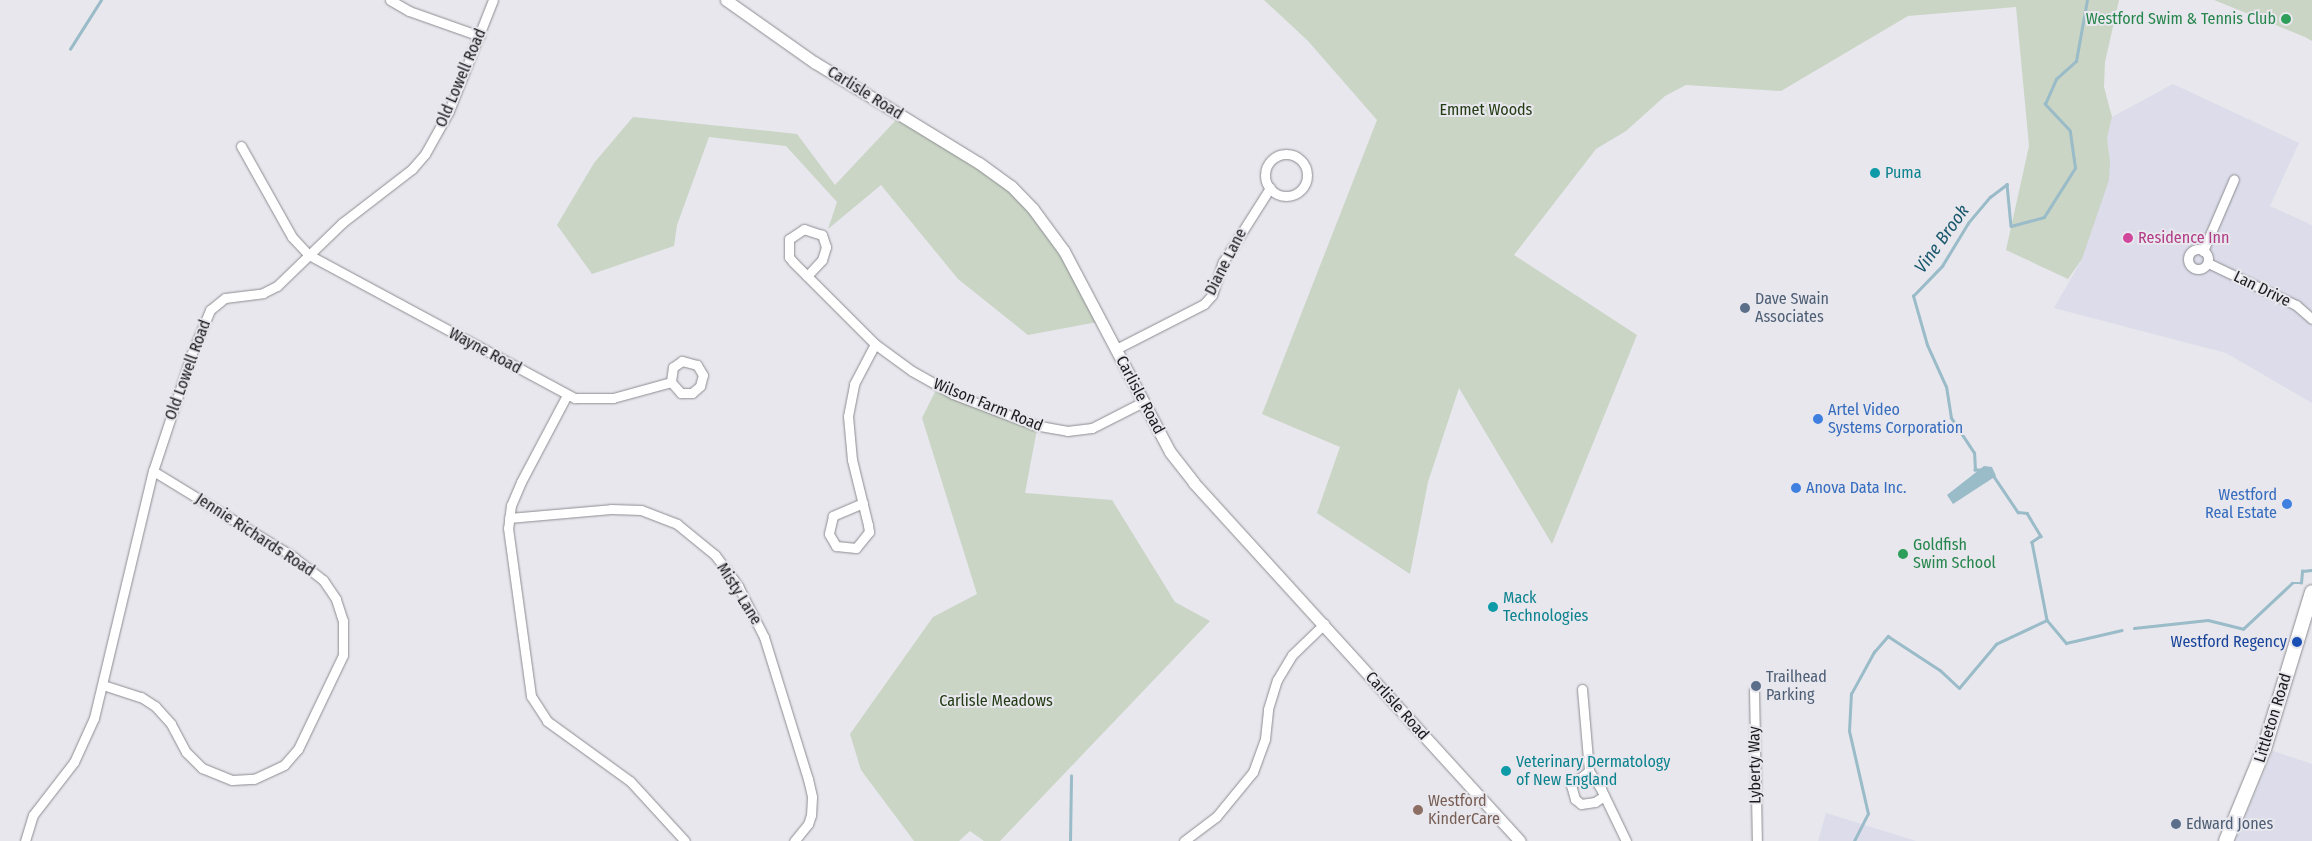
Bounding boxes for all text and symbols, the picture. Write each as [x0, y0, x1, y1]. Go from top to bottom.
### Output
place label: Westford Swim & Tennis Club [2086, 9, 2276, 29]
marker: Westford Swim & Tennis Club [2280, 13, 2292, 25]
street label: Old Lowell Road [432, 26, 490, 130]
street label: Carlisle Road [824, 62, 906, 124]
park label: Emmet Woods [1440, 100, 1532, 120]
place label: Puma [1885, 163, 1921, 183]
marker: Puma [1869, 167, 1881, 179]
water label: Vine Brook [1910, 201, 1974, 277]
street label: Diane Lane [1201, 225, 1251, 299]
place label: Residence Inn [2138, 228, 2229, 248]
marker: Residence Inn [2122, 232, 2134, 244]
street label: Lan Drive [2230, 267, 2294, 311]
place label: Dave Swain Associates [1755, 289, 1829, 327]
marker: Dave Swain Associates [1739, 302, 1751, 314]
street label: Old Lowell Road [161, 317, 215, 423]
street label: Wayne Road [445, 324, 525, 378]
street label: Carlisle Road [1111, 353, 1169, 437]
street label: Wilson Farm Road [930, 374, 1046, 436]
place label: Artel Video Systems Corporation [1828, 400, 1963, 438]
marker: Artel Video Systems Corporation [1812, 413, 1824, 425]
place label: Anova Data Inc. [1806, 478, 1906, 498]
marker: Anova Data Inc. [1790, 482, 1802, 494]
place label: Westford Real Estate [2205, 485, 2277, 523]
street label: Jennie Richards Road [192, 489, 318, 581]
marker: Westford Real Estate [2281, 498, 2293, 510]
place label: Goldfish Swim School [1913, 535, 1996, 573]
marker: Goldfish Swim School [1897, 548, 1909, 560]
street label: Misty Lane [712, 559, 766, 629]
place label: Mack Technologies [1503, 588, 1588, 626]
marker: Mack Technologies [1487, 601, 1499, 613]
place label: Westford Regency [2171, 632, 2287, 652]
marker: Westford Regency [2291, 636, 2303, 648]
place label: Trailhead Parking [1766, 667, 1827, 705]
street label: Carlisle Road [1361, 668, 1433, 744]
street label: Littleton Road [2250, 671, 2296, 765]
marker: Trailhead Parking [1750, 680, 1762, 692]
park label: Carlisle Meadows [939, 691, 1053, 711]
street label: Lyberty Way [1745, 726, 1765, 804]
place label: Veterinary Dermatology of New England [1516, 752, 1670, 790]
marker: Veterinary Dermatology of New England [1500, 765, 1512, 777]
place label: Westford KinderCare [1428, 791, 1500, 829]
marker: Westford KinderCare [1412, 804, 1424, 816]
place label: Edward Jones [2186, 814, 2273, 834]
marker: Edward Jones [2170, 818, 2182, 830]

